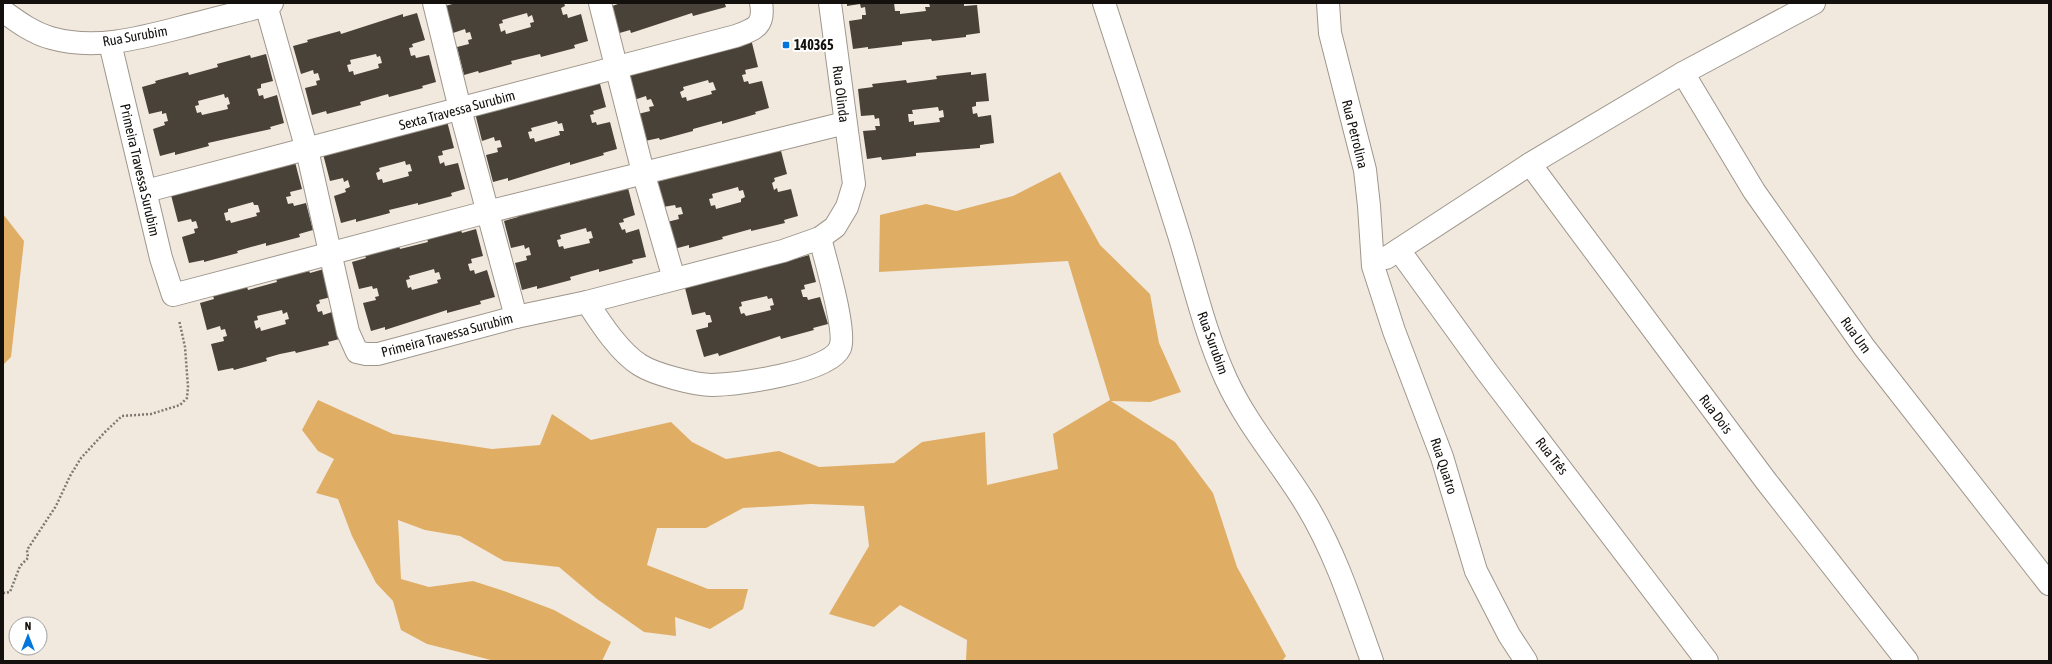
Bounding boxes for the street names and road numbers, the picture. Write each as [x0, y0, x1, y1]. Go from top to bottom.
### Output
street label: Rua Surubim [101, 22, 169, 50]
street label: Rua Olinda [830, 65, 852, 123]
street label: Sexta Travessa Surubim [397, 87, 517, 133]
street label: Rua Petrolina [1339, 98, 1371, 170]
street label: Primeira Travessa Surubim [117, 102, 163, 238]
street label: Rua Surubim [1194, 309, 1232, 377]
street label: Primeira Travessa Surubim [379, 310, 515, 360]
street label: Rua Um [1838, 314, 1874, 356]
street label: Rua Dois [1696, 391, 1736, 437]
street label: Rua Três [1532, 434, 1572, 478]
street label: Rua Quatro [1427, 436, 1461, 496]

